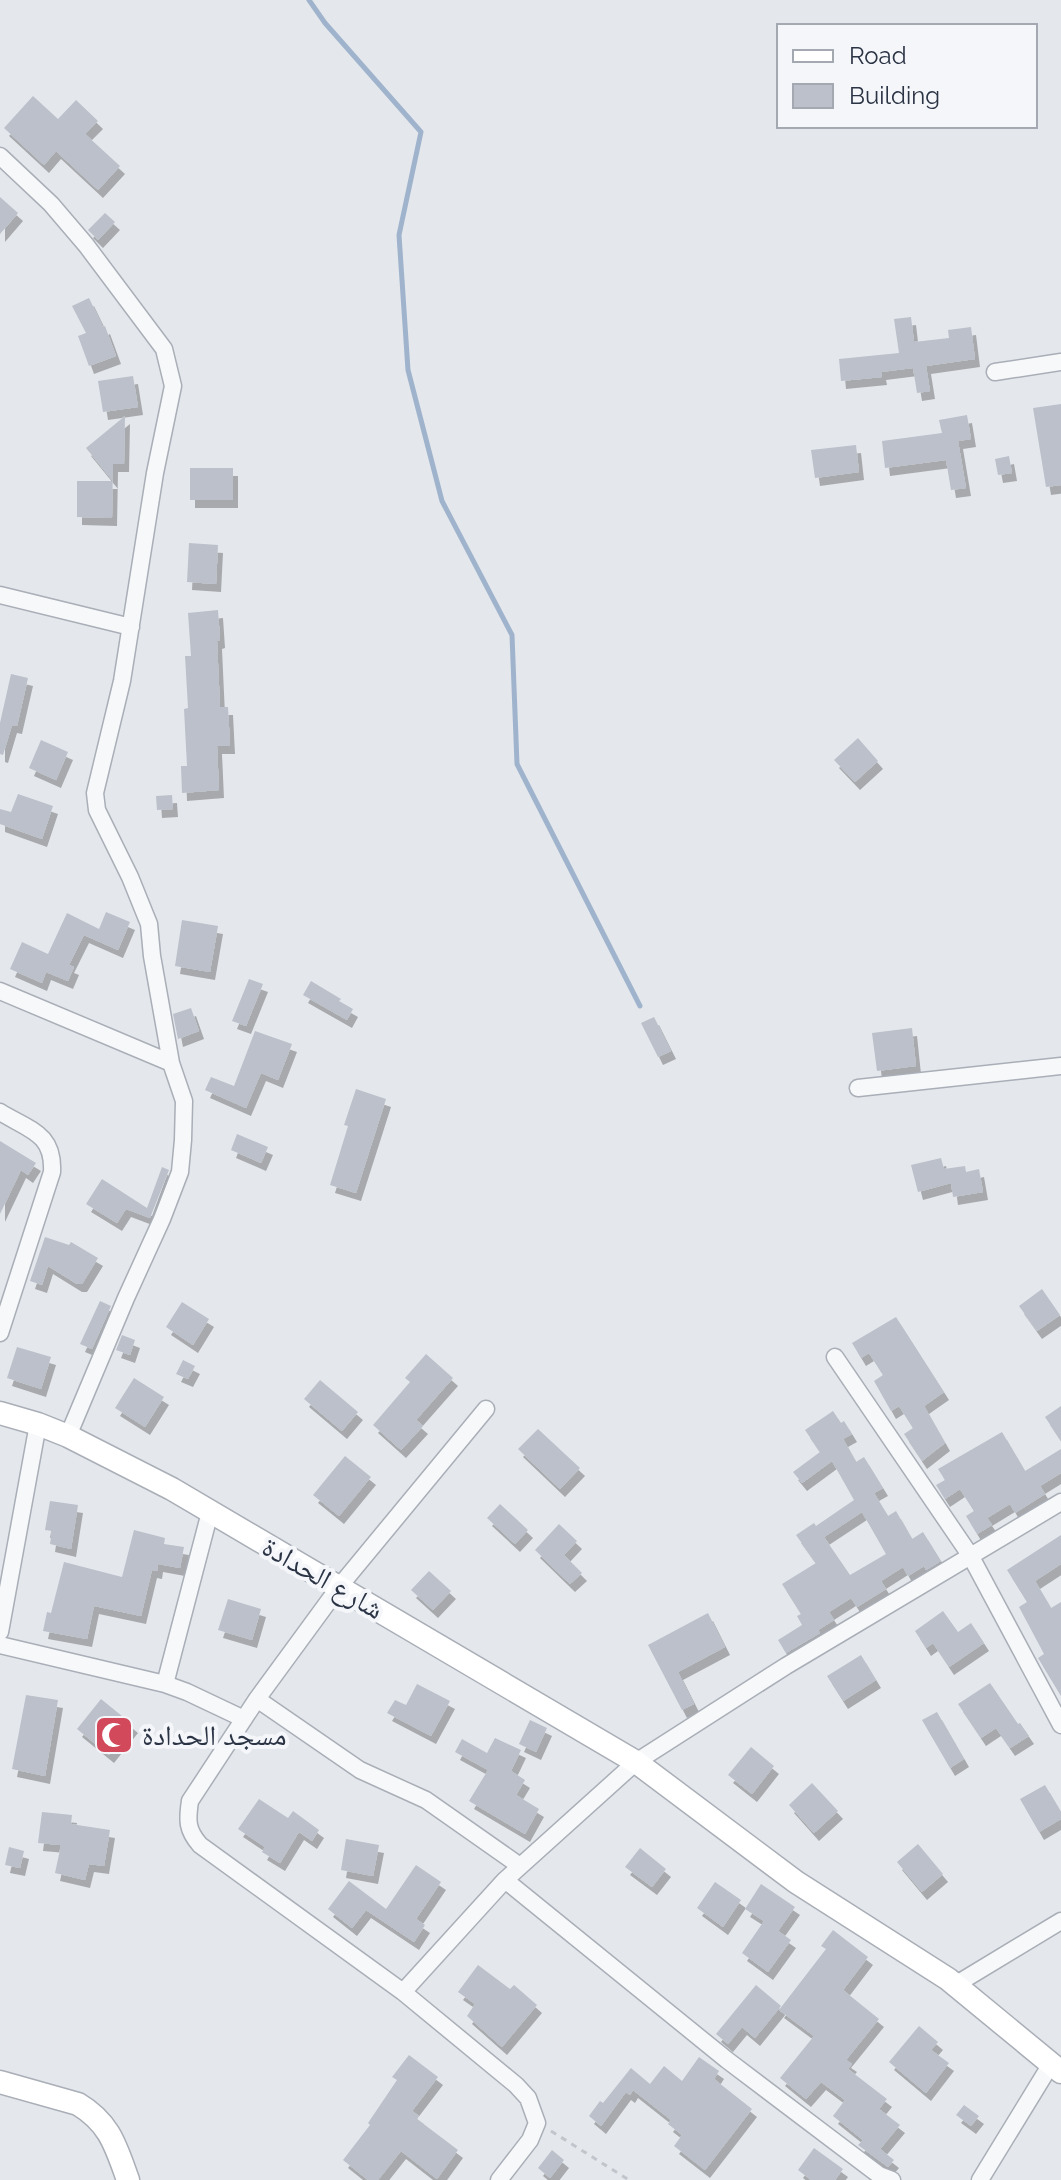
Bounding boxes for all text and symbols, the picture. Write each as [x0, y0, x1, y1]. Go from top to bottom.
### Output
legend [777, 24, 1037, 128]
text: Road [849, 41, 907, 70]
text: Building [849, 81, 940, 110]
street label: شارع الحدادة [256, 1530, 390, 1627]
mosque icon: مسجد الحدادة [93, 1714, 135, 1756]
place label: مسجد الحدادة [142, 1719, 287, 1752]

